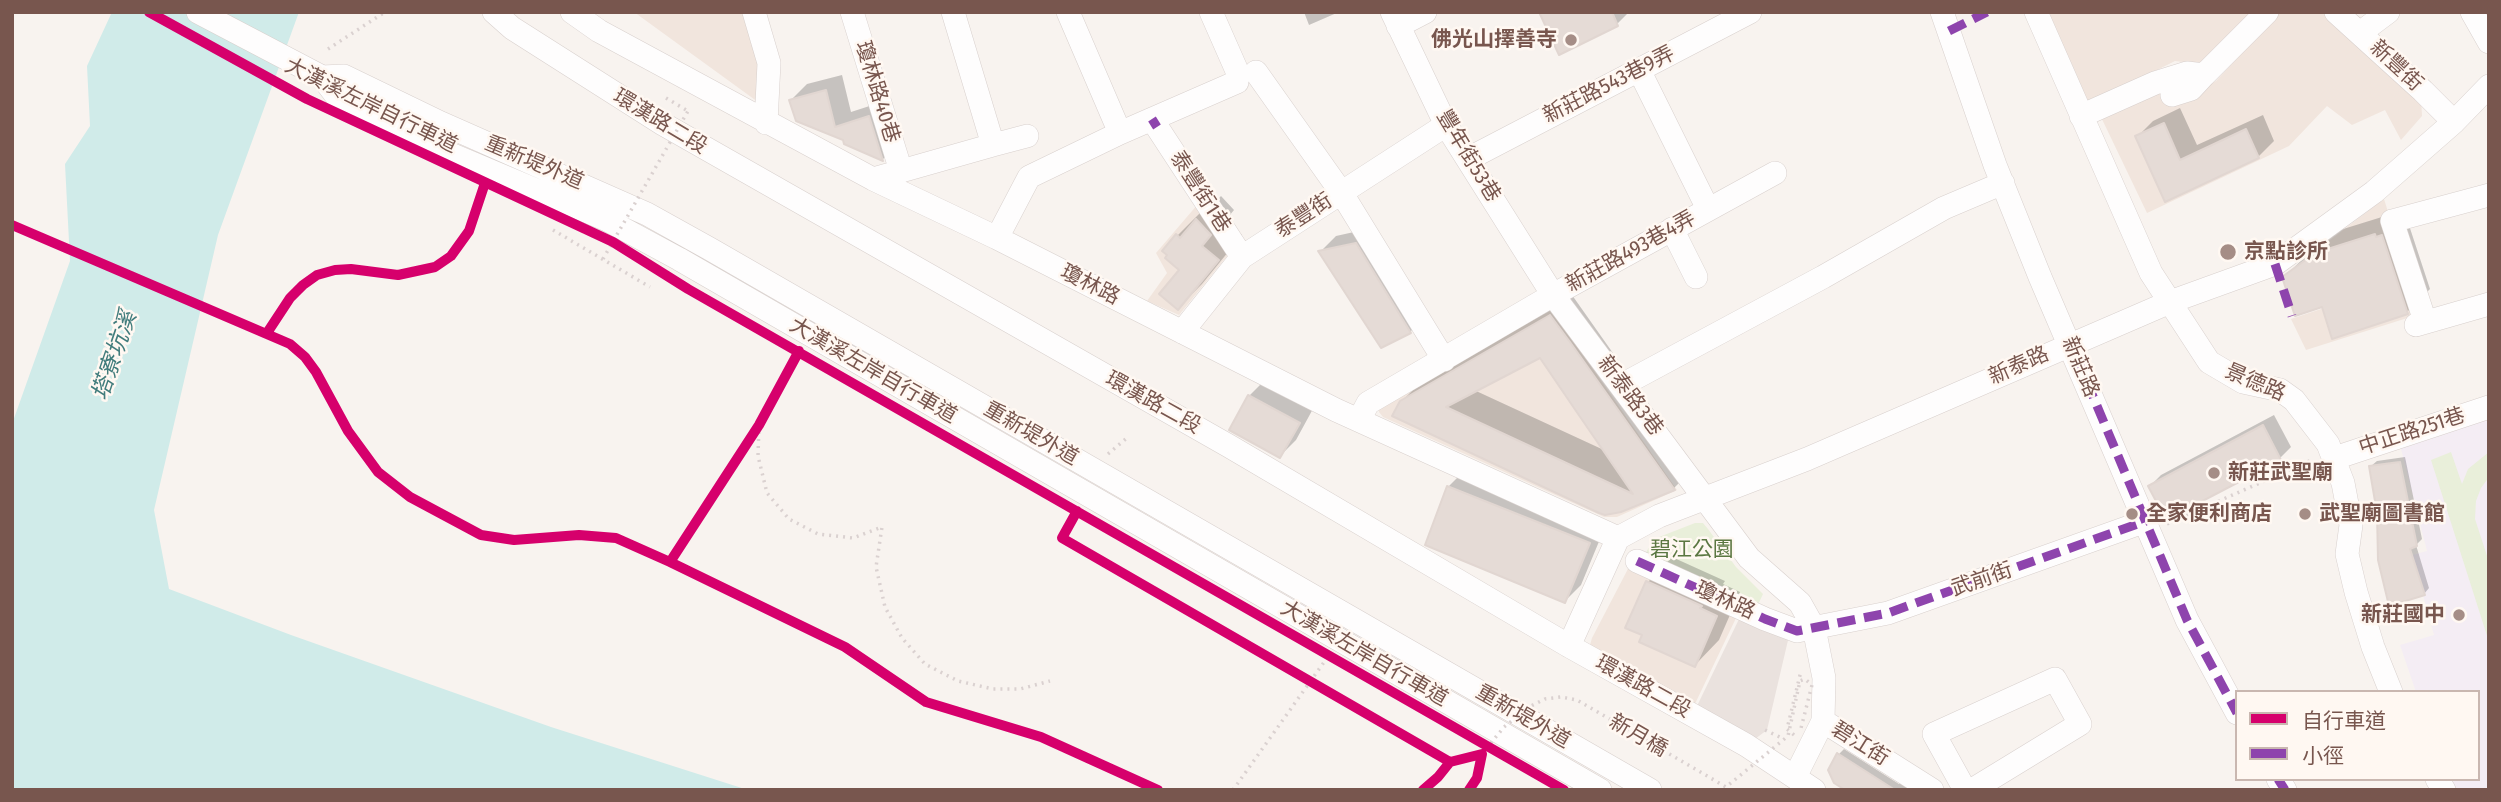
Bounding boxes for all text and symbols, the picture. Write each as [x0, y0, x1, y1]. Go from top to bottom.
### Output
place label: 佛光山擇善寺 [1431, 27, 1557, 53]
marker: 佛光山擇善寺 [1563, 32, 1579, 48]
street label: 新豐街 [2364, 35, 2428, 97]
street label: 瓊林路40巷 [850, 38, 904, 146]
street label: 新莊路543巷9弄 [1539, 41, 1679, 129]
street label: 大漢溪左岸自行車道 [281, 53, 461, 159]
street label: 環漢路二段 [609, 84, 711, 160]
street label: 豐年街53巷 [1431, 105, 1505, 207]
street label: 重新堤外道 [481, 131, 587, 195]
street label: 泰豐街1巷 [1164, 146, 1236, 238]
street label: 泰豐街 [1271, 188, 1337, 244]
street label: 新莊路493巷4弄 [1562, 206, 1700, 298]
place label: 京點診所 [2244, 239, 2328, 265]
marker: 京點診所 [2218, 242, 2238, 262]
street label: 瓊林路 [1056, 259, 1124, 311]
water label: 塔寮坑溪 [87, 308, 143, 404]
street label: 大漢溪左岸自行車道 [785, 313, 961, 429]
street label: 新莊路 [2056, 333, 2104, 401]
street label: 新泰路 [1985, 342, 2053, 390]
street label: 新泰路3巷 [1592, 351, 1668, 441]
street label: 景德路 [2221, 359, 2289, 407]
street label: 環漢路二段 [1101, 367, 1205, 439]
street label: 重新堤外道 [979, 397, 1083, 471]
street label: 中正路251巷 [2356, 403, 2468, 461]
place label: 新莊武聖廟 [2228, 460, 2333, 486]
marker: 新莊武聖廟 [2206, 465, 2222, 481]
place label: 全家便利商店 [2146, 501, 2272, 527]
place label: 武聖廟圖書館 [2319, 501, 2445, 527]
marker: 全家便利商店 [2124, 506, 2140, 522]
marker: 武聖廟圖書館 [2297, 506, 2313, 522]
park label: 碧江公園 [1650, 537, 1734, 563]
street label: 武前街 [1948, 558, 2016, 602]
street label: 瓊林路 [1691, 577, 1759, 625]
street label: 大漢溪左岸自行車道 [1276, 596, 1452, 712]
place label: 新莊國中 [2361, 602, 2445, 628]
marker: 新莊國中 [2451, 607, 2467, 623]
street label: 環漢路二段 [1591, 651, 1695, 723]
street label: 重新堤外道 [1471, 680, 1575, 754]
legend [2235, 690, 2480, 781]
text: 自行車道 [2302, 708, 2386, 734]
street label: 新月橋 [1604, 709, 1672, 763]
street label: 碧江街 [1827, 717, 1893, 771]
text: 小徑 [2302, 743, 2344, 769]

